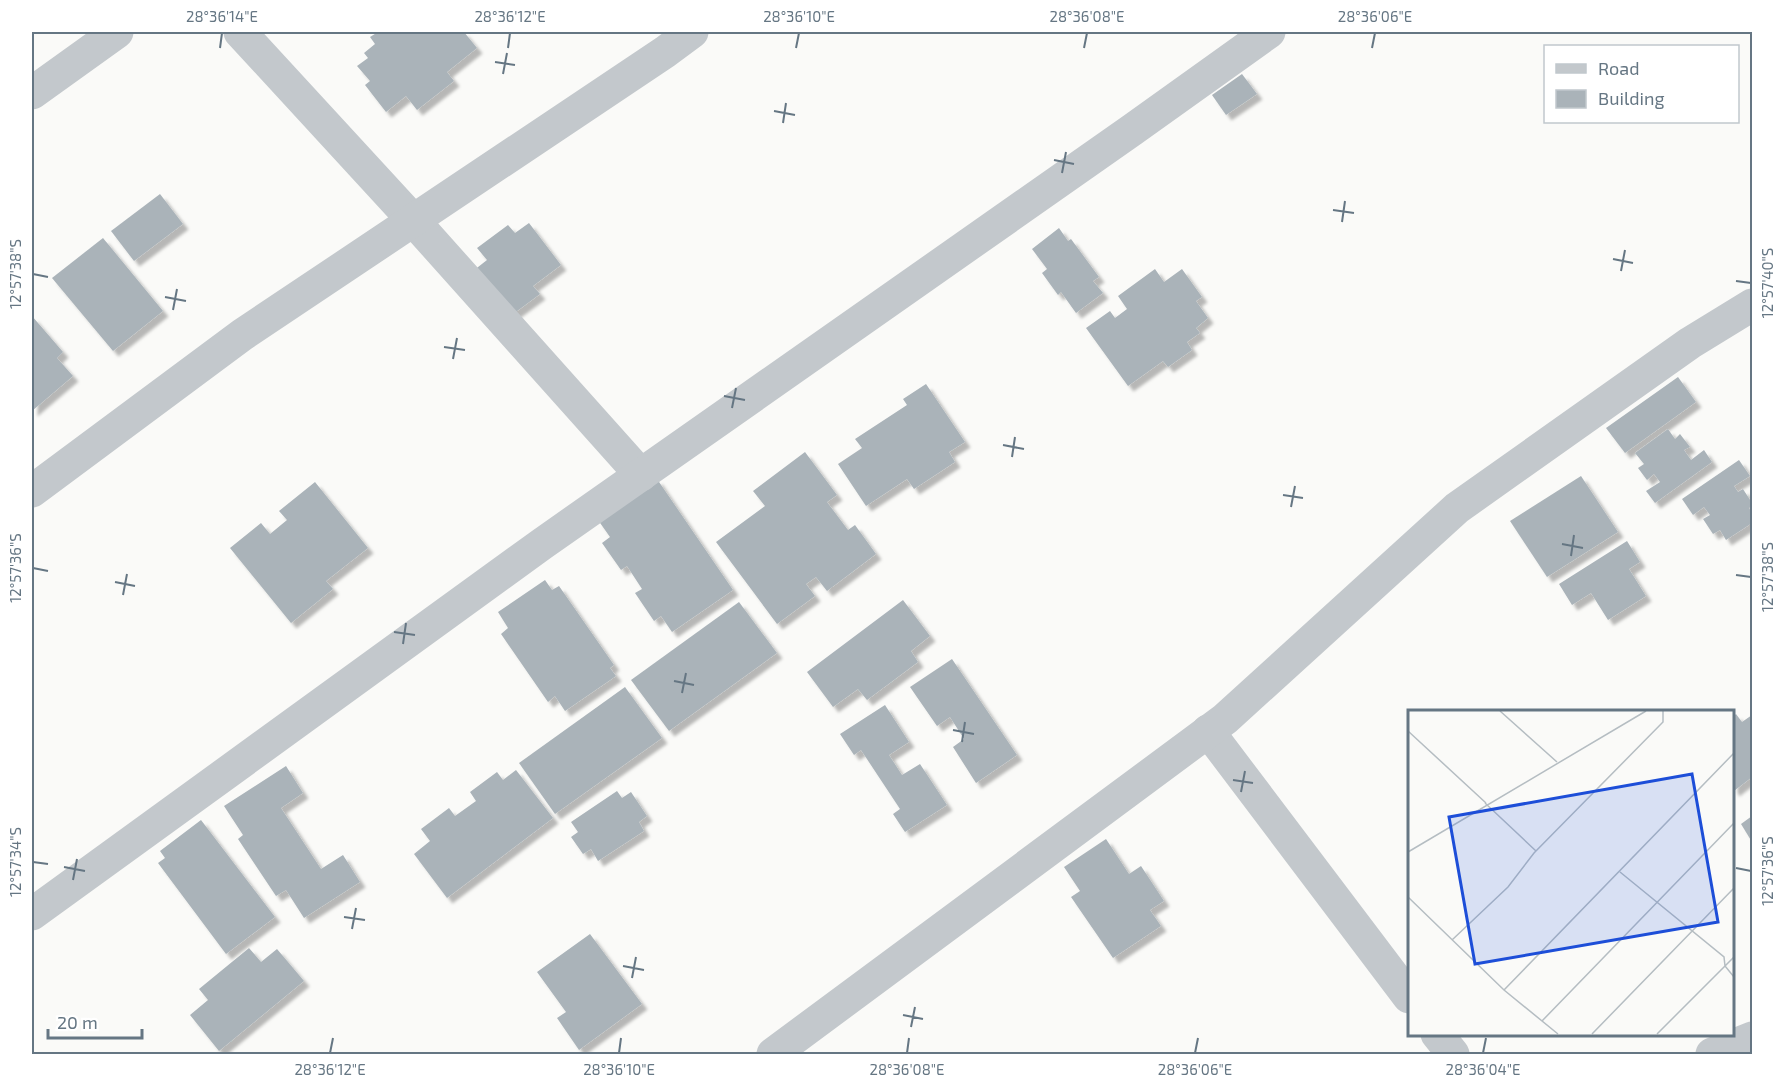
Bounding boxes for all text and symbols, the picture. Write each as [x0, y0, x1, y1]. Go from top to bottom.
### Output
text: 28°36'14"E [186, 7, 258, 25]
text: 28°36'12"E [474, 7, 546, 25]
text: 28°36'10"E [763, 7, 835, 25]
text: 28°36'08"E [1050, 7, 1124, 25]
text: 28°36'06"E [1338, 7, 1412, 25]
legend [1544, 45, 1739, 123]
text: Road [1598, 57, 1639, 79]
text: Building [1598, 87, 1665, 109]
text: 12°57'38"S [6, 239, 24, 309]
text: 12°57'40"S [1758, 248, 1776, 318]
text: 12°57'36"S [6, 533, 24, 603]
text: 12°57'38"S [1758, 542, 1776, 612]
inset map [1408, 710, 1733, 1035]
text: 12°57'34"S [6, 827, 24, 897]
text: 12°57'36"S [1758, 836, 1776, 906]
scale bar [48, 1002, 142, 1040]
text: 20 m [57, 1011, 98, 1033]
text: 28°36'12"E [294, 1060, 366, 1078]
text: 28°36'10"E [583, 1060, 655, 1078]
text: 28°36'08"E [870, 1060, 944, 1078]
text: 28°36'06"E [1158, 1060, 1232, 1078]
text: 28°36'04"E [1446, 1060, 1520, 1078]

